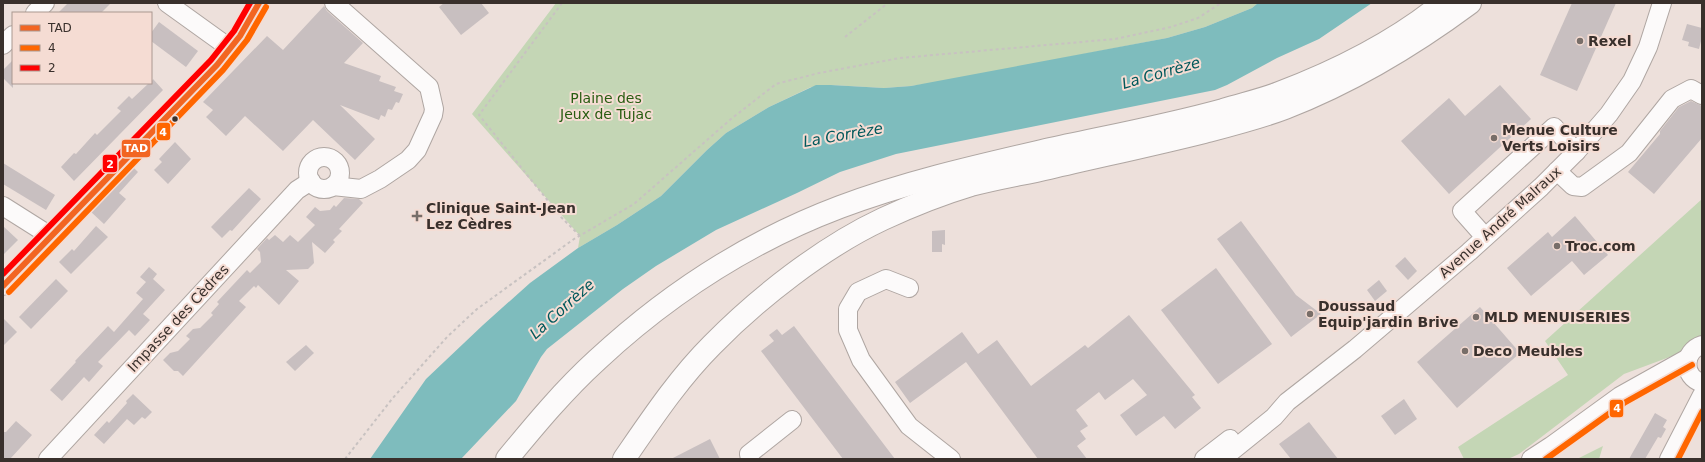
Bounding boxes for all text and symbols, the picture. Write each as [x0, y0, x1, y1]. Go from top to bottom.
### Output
legend [12, 12, 152, 84]
text: TAD [47, 21, 72, 35]
place label: Rexel [1588, 33, 1632, 49]
marker: Rexel [1575, 36, 1585, 46]
text: 4 [48, 41, 56, 55]
water label: La Corrèze [1120, 53, 1202, 93]
text: 2 [48, 61, 56, 75]
park label: Plaine des Jeux de Tujac [559, 90, 652, 122]
unlabelled marker [170, 114, 180, 124]
water label: La Corrèze [802, 119, 884, 151]
line badge: 4 [156, 122, 171, 141]
place label: Menue Culture Verts Loisirs [1502, 122, 1618, 154]
text: 4 [159, 126, 167, 139]
marker: Menue Culture Verts Loisirs [1489, 133, 1499, 143]
line badge: TAD [121, 139, 151, 158]
text: TAD [124, 142, 148, 155]
line badge: 2 [102, 154, 118, 173]
text: 2 [106, 158, 114, 171]
street label: Avenue André Malraux [1436, 163, 1564, 281]
place label: Clinique Saint-Jean Lez Cèdres [426, 200, 576, 232]
marker: Clinique Saint-Jean Lez Cèdres [411, 210, 423, 222]
place label: Troc.com [1565, 238, 1636, 254]
marker: Troc.com [1552, 241, 1562, 251]
street label: Impasse des Cèdres [124, 261, 232, 375]
water label: La Corrèze [526, 275, 598, 343]
place label: Doussaud Equip'jardin Brive [1318, 298, 1458, 330]
marker: Doussaud Equip'jardin Brive [1305, 309, 1315, 319]
place label: MLD MENUISERIES [1484, 309, 1630, 325]
marker: MLD MENUISERIES [1471, 312, 1481, 322]
place label: Deco Meubles [1473, 343, 1583, 359]
marker: Deco Meubles [1460, 346, 1470, 356]
line badge: 4 [1609, 399, 1624, 418]
text: 4 [1613, 402, 1621, 415]

